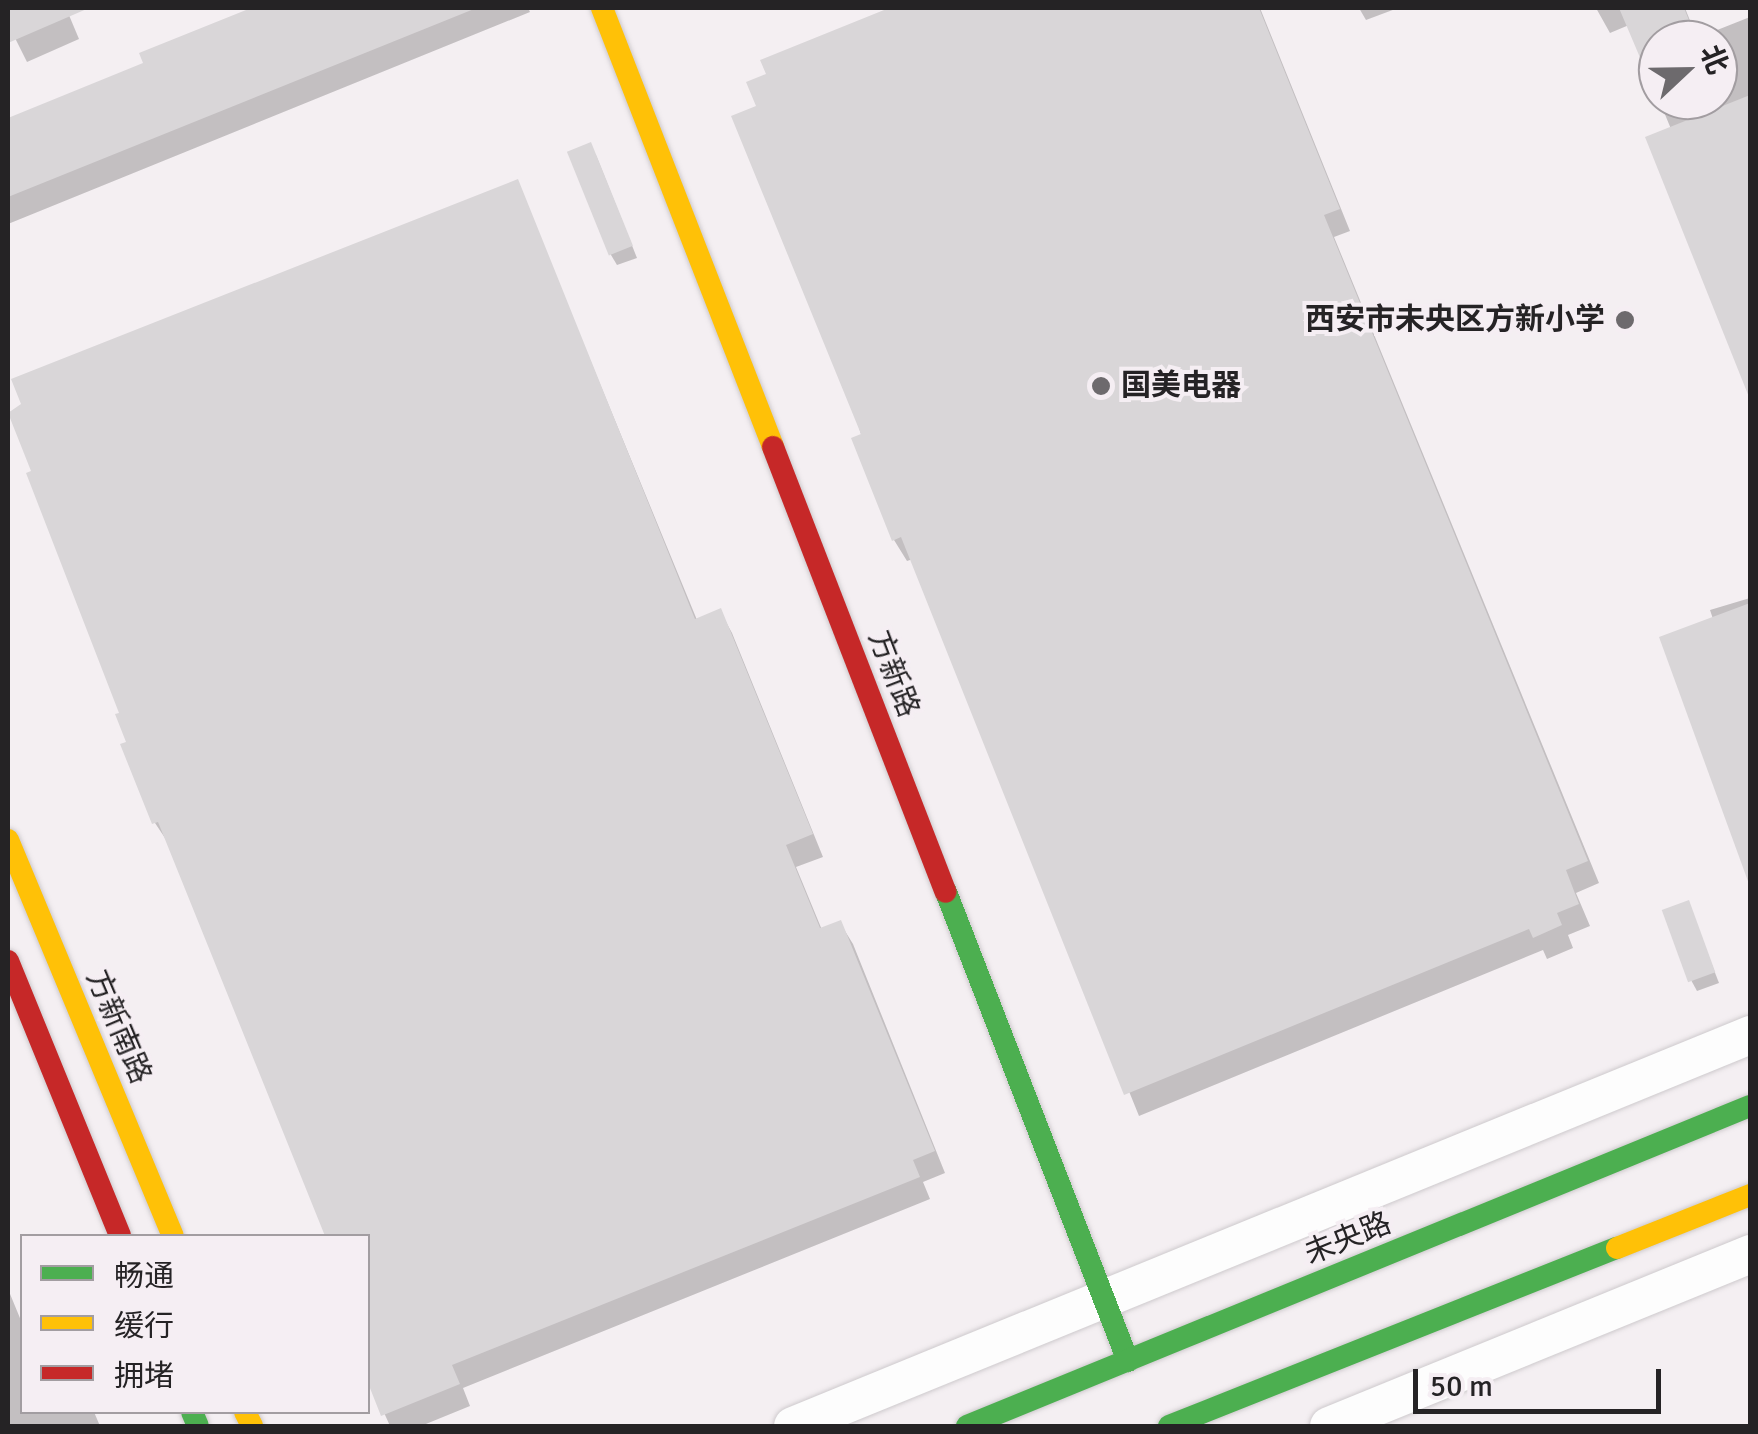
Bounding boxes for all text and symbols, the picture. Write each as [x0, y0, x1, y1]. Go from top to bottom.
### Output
north arrow [1638, 20, 1738, 120]
text: 北 [1693, 40, 1735, 79]
place label: 西安市未央区方新小学 [1305, 302, 1605, 338]
marker: 西安市未央区方新小学 [1614, 309, 1636, 331]
place label: 国美电器 [1121, 368, 1241, 404]
marker: 国美电器 [1090, 375, 1112, 397]
street label: 方新路 [860, 626, 926, 722]
street label: 方新南路 [78, 965, 158, 1089]
street label: 未央路 [1300, 1205, 1396, 1273]
legend [20, 1234, 370, 1414]
text: 畅通 [114, 1258, 174, 1295]
text: 缓行 [114, 1308, 174, 1345]
scale bar [1418, 1349, 1666, 1411]
text: 拥堵 [114, 1358, 174, 1395]
text: 50 m [1430, 1368, 1493, 1405]

